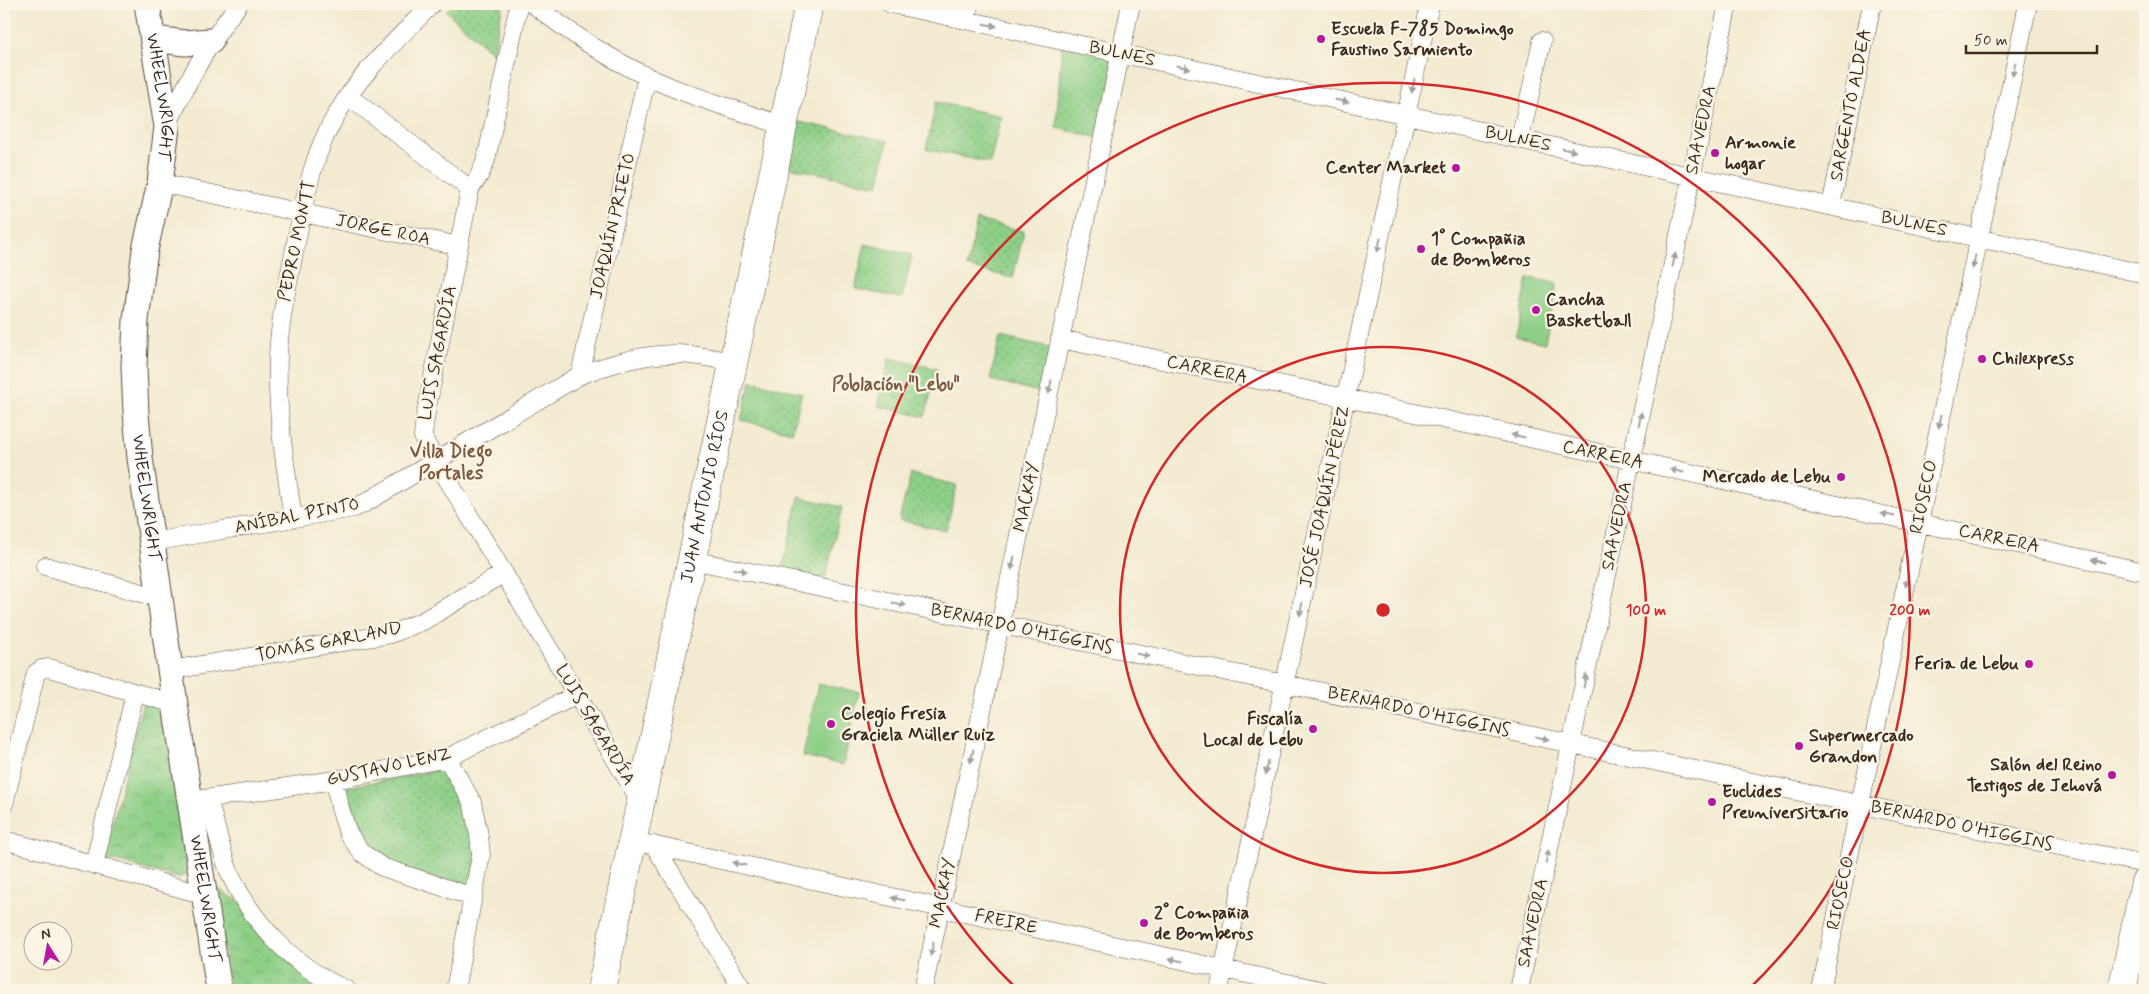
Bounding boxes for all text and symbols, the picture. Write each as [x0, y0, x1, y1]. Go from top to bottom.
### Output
place label: Escuela F-785 Domingo Faustino Sarmiento [1331, 17, 1514, 62]
one-way arrow [982, 21, 997, 29]
scale bar [1966, 22, 2098, 54]
street label: SARGENTO ALDEA [1824, 27, 1878, 183]
street label: WHEELWRIGHT [140, 31, 179, 163]
text: 50 m [1974, 31, 2008, 51]
marker: Escuela F-785 Domingo Faustino Sarmiento [1315, 33, 1327, 45]
street label: BULNES [1087, 35, 1157, 73]
one-way arrow [2010, 61, 2018, 76]
one-way arrow [1175, 63, 1191, 71]
one-way arrow [1409, 78, 1417, 93]
street label: SAAVEDRA [1680, 83, 1722, 177]
one-way arrow [1334, 97, 1349, 105]
street label: BULNES [1483, 120, 1553, 158]
place label: Armonie hogar [1725, 131, 1796, 176]
one-way arrow [1561, 146, 1577, 154]
marker: Armonie hogar [1709, 147, 1721, 159]
street label: JOAQUÍN PRIETO [585, 151, 641, 301]
place label: Center Market [1326, 156, 1446, 180]
marker: Center Market [1450, 162, 1462, 174]
street label: PEDRO MONTT [272, 178, 322, 304]
street label: BULNES [1879, 205, 1949, 243]
street label: JORGE ROA [334, 208, 432, 252]
place label: 1° Compañia de Bomberos [1431, 227, 1531, 272]
one-way arrow [1375, 237, 1383, 252]
marker: 1° Compañia de Bomberos [1415, 243, 1427, 255]
one-way arrow [1670, 253, 1678, 268]
one-way arrow [1969, 254, 1977, 270]
street label: LUIS SAGARDÍA [413, 283, 463, 423]
place label: Cancha Basketball [1546, 288, 1632, 333]
marker: Cancha Basketball [1530, 304, 1542, 316]
place label: Chilexpress [1992, 347, 2074, 371]
street label: CARRERA [1164, 350, 1250, 390]
marker: Chilexpress [1976, 353, 1988, 365]
district label: Población "Lebu" [832, 372, 960, 397]
one-way arrow [1046, 379, 1054, 394]
street label: JOSÉ JOAQUÍN PÉREZ [1294, 404, 1356, 590]
street label: JUAN ANTONIO RÍOS [675, 408, 735, 585]
one-way arrow [1636, 412, 1644, 427]
one-way arrow [1936, 413, 1944, 429]
one-way arrow [1511, 432, 1526, 440]
street label: WHEELWRIGHT [126, 433, 167, 564]
street label: CARRERA [1560, 435, 1646, 475]
district label: Villa Diego Portales [410, 439, 493, 486]
street label: RIOSECO [1904, 458, 1944, 536]
street label: MACKAY [1008, 459, 1046, 534]
place label: Mercado de Lebu [1703, 465, 1831, 489]
one-way arrow [1669, 466, 1685, 474]
marker: Mercado de Lebu [1835, 471, 1847, 483]
street label: SAAVEDRA [1596, 479, 1638, 573]
street label: ANÍBAL PINTO [233, 492, 361, 540]
one-way arrow [1880, 511, 1895, 519]
street label: CARRERA [1956, 519, 2042, 559]
one-way arrow [1009, 555, 1017, 570]
one-way arrow [2090, 557, 2105, 565]
one-way arrow [732, 567, 748, 575]
one-way arrow [1903, 572, 1911, 588]
street label: BERNARDO O'HIGGINS [928, 598, 1116, 660]
one-way arrow [891, 600, 907, 608]
one-way arrow [1297, 601, 1305, 616]
centre of rings [1374, 601, 1392, 619]
text: 100 m [1626, 601, 1666, 621]
text: 200 m [1890, 601, 1931, 621]
street label: TOMÁS GARLAND [254, 616, 404, 668]
one-way arrow [1136, 651, 1151, 659]
place label: Feria de Lebu [1914, 652, 2019, 676]
marker: Feria de Lebu [2023, 658, 2035, 670]
street label: LUIS SAGARDÍA [549, 660, 641, 790]
one-way arrow [1581, 672, 1589, 688]
street label: BERNARDO O'HIGGINS [1325, 681, 1513, 743]
place label: Colegio Fresia Graciela Müller Ruiz [841, 702, 995, 747]
place label: Fiscalía Local de Lebu [1203, 707, 1303, 752]
marker: Colegio Fresia Graciela Müller Ruiz [825, 718, 837, 730]
marker: Fiscalía Local de Lebu [1307, 723, 1319, 735]
place label: Supermercado Grandon [1809, 724, 1914, 769]
one-way arrow [1535, 734, 1550, 742]
marker: Supermercado Grandon [1793, 740, 1805, 752]
street label: GUSTAVO LENZ [324, 742, 454, 792]
one-way arrow [968, 749, 976, 764]
place label: Salón del Reino Testigos de Jehová [1967, 753, 2102, 798]
one-way arrow [1263, 760, 1271, 775]
marker: Salón del Reino Testigos de Jehová [2106, 769, 2118, 781]
place label: Euclides Preuniversitario [1722, 780, 1848, 825]
street label: BERNARDO O'HIGGINS [1868, 795, 2056, 857]
marker: Euclides Preuniversitario [1706, 796, 1718, 808]
street label: WHEELWRIGHT [183, 833, 227, 965]
one-way arrow [1543, 849, 1551, 865]
street label: RIOSECO [1821, 854, 1861, 932]
street label: MACKAY [924, 855, 962, 930]
one-way arrow [731, 860, 747, 868]
street label: SAAVEDRA [1512, 876, 1554, 970]
one-way arrow [890, 895, 905, 903]
place label: 2° Compañia de Bomberos [1154, 901, 1254, 946]
street label: FREIRE [973, 904, 1039, 940]
marker: 2° Compañia de Bomberos [1138, 917, 1150, 929]
north arrow [22, 922, 72, 972]
text: N [39, 924, 52, 944]
one-way arrow [927, 942, 935, 958]
one-way arrow [1168, 955, 1184, 963]

